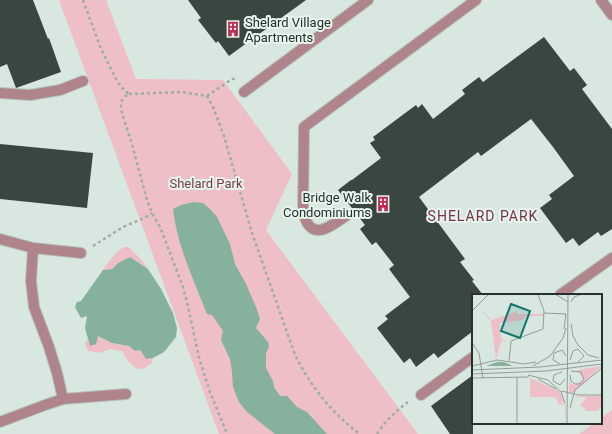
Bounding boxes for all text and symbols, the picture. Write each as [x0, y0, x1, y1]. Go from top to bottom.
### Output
place label: Shelard Village Apartments [245, 15, 331, 45]
building icon: Shelard Village Apartments [224, 20, 242, 38]
park label: Shelard Park [169, 176, 243, 191]
place label: Bridge Walk Condominiums [283, 190, 371, 220]
building icon: Bridge Walk Condominiums [374, 195, 392, 213]
district label: SHELARD PARK [428, 208, 538, 224]
inset map [472, 294, 602, 424]

